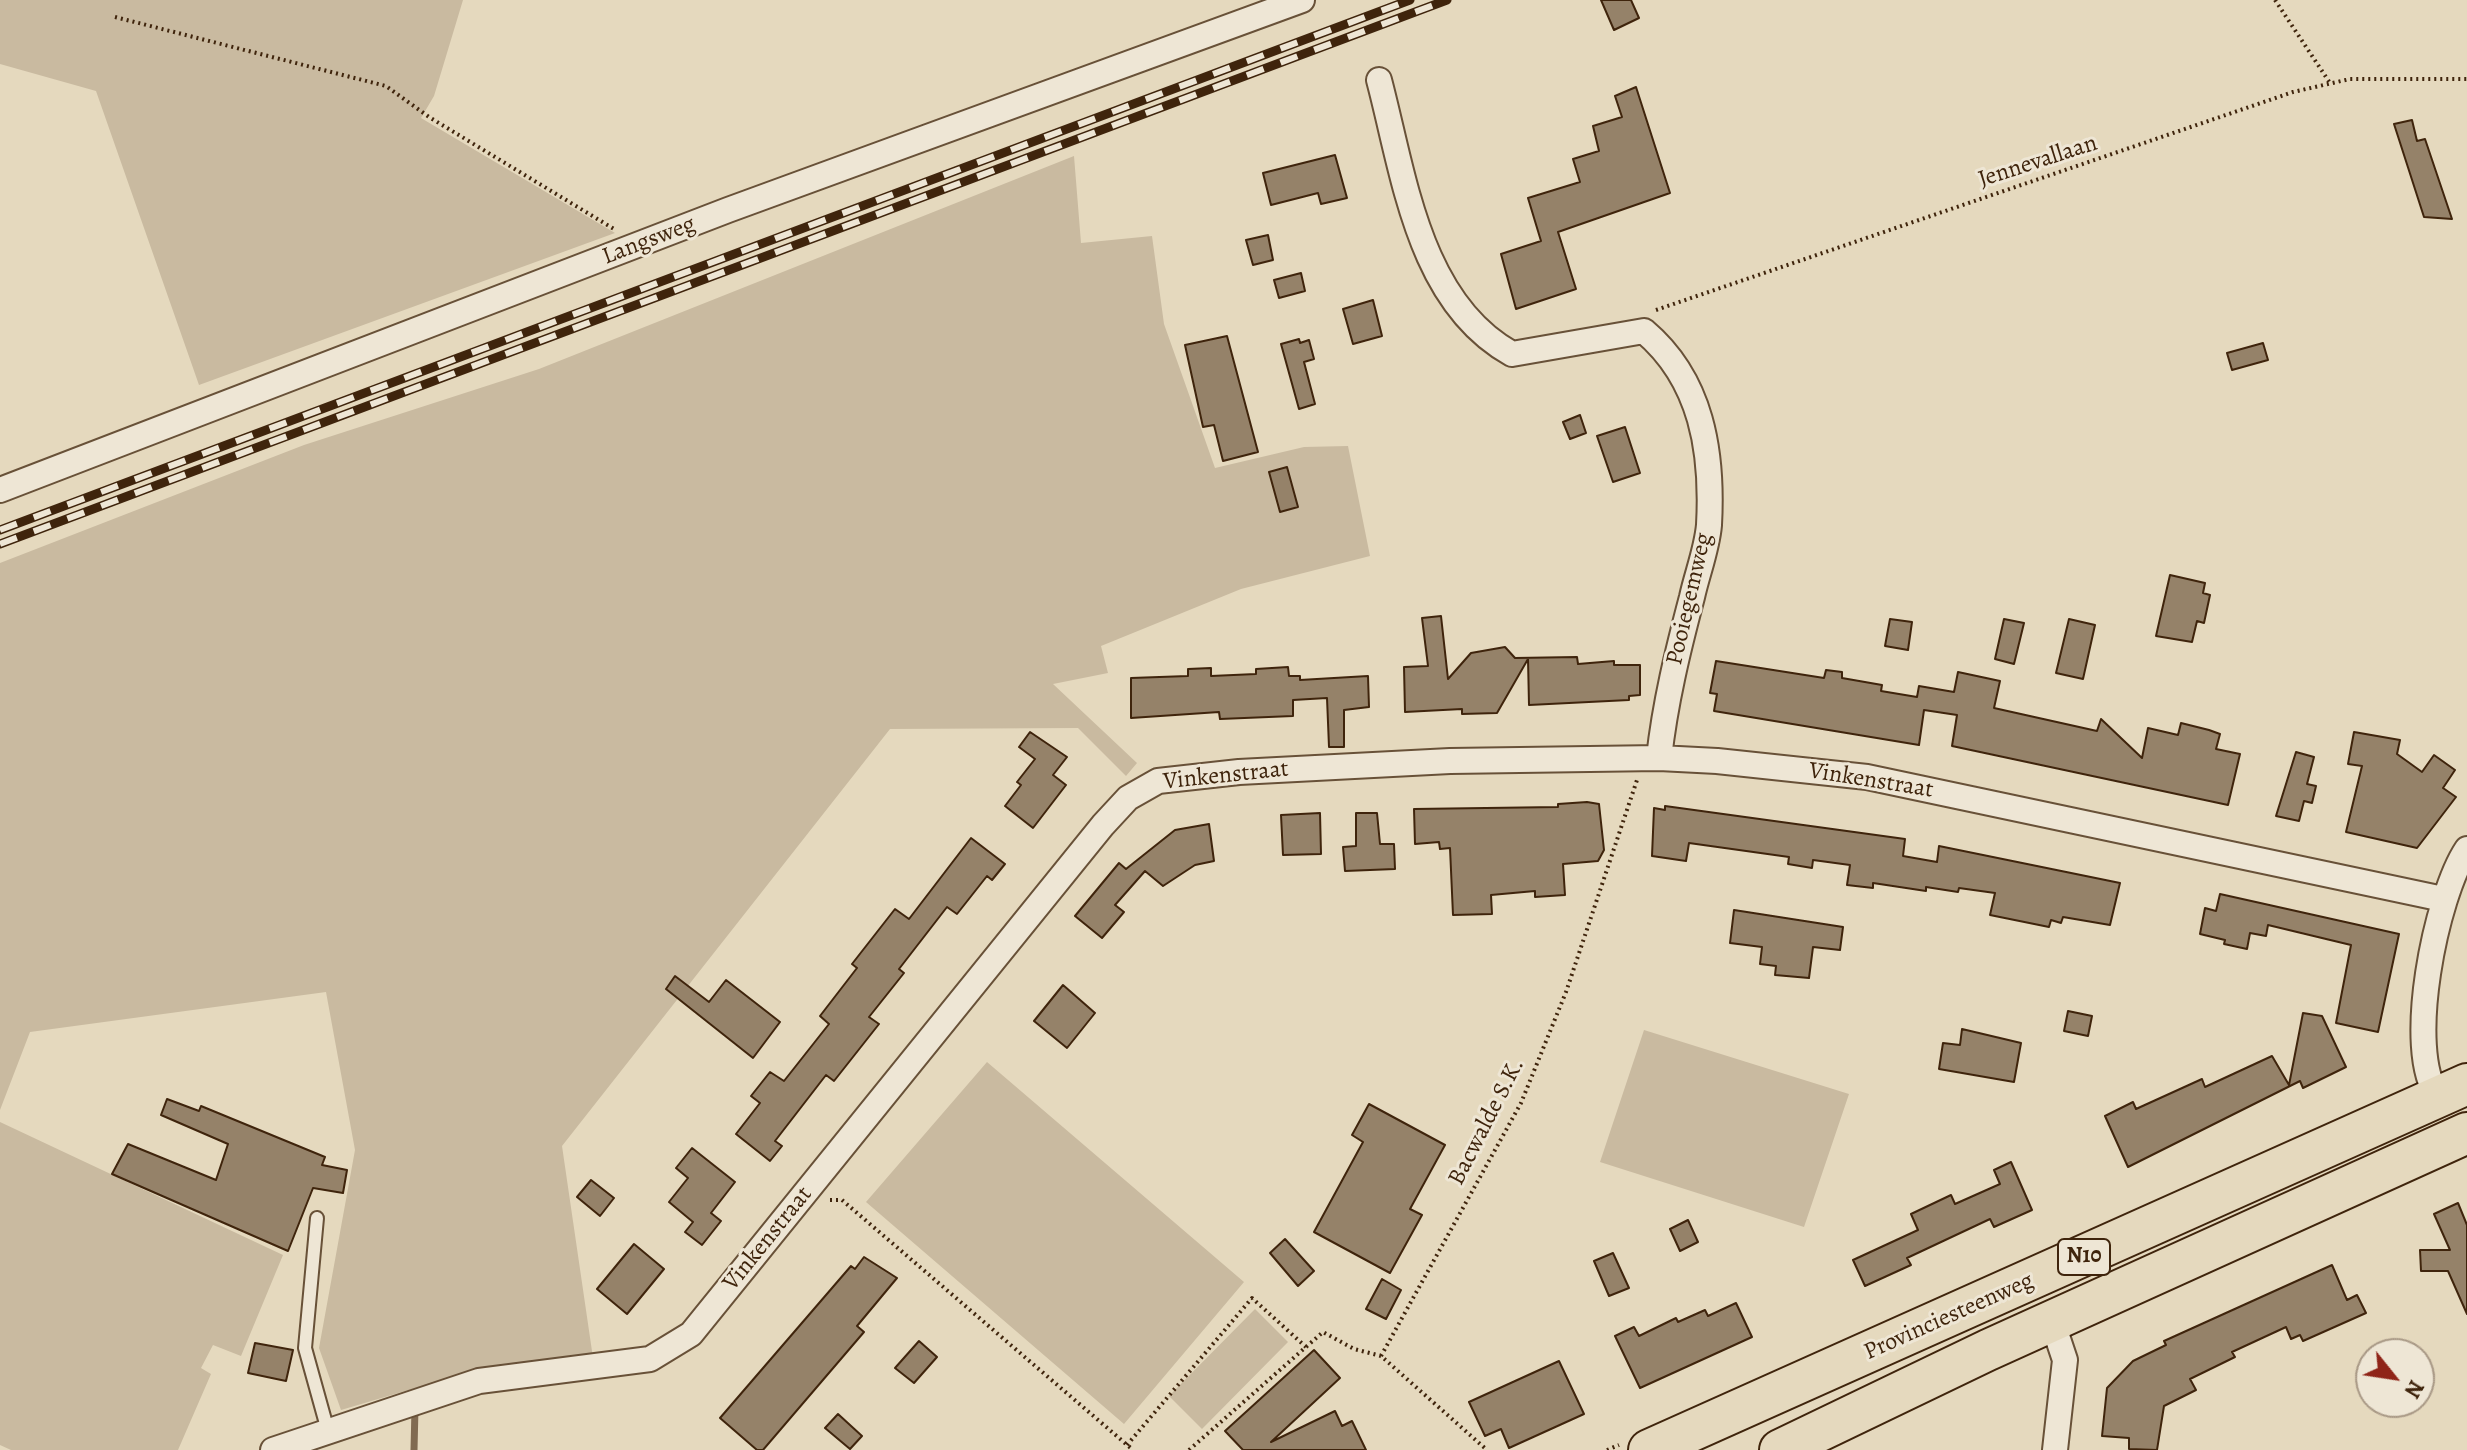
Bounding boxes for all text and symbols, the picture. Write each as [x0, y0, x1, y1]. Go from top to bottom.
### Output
street label: Jennevallaan [1975, 129, 2101, 195]
street label: Langsweg [598, 210, 700, 272]
street label: Pooiegemweg [1661, 530, 1719, 668]
street label: Vinkenstraat [1162, 755, 1290, 797]
street label: Vinkenstraat [1807, 757, 1935, 805]
street label: Bacwalde S.K. [1443, 1054, 1531, 1190]
street label: Vinkenstraat [717, 1181, 819, 1297]
road number: N10 [2058, 1239, 2110, 1275]
street label: Provinciesteenweg [1860, 1267, 2038, 1367]
north arrow [2355, 1338, 2435, 1418]
text: N [2397, 1375, 2431, 1403]

